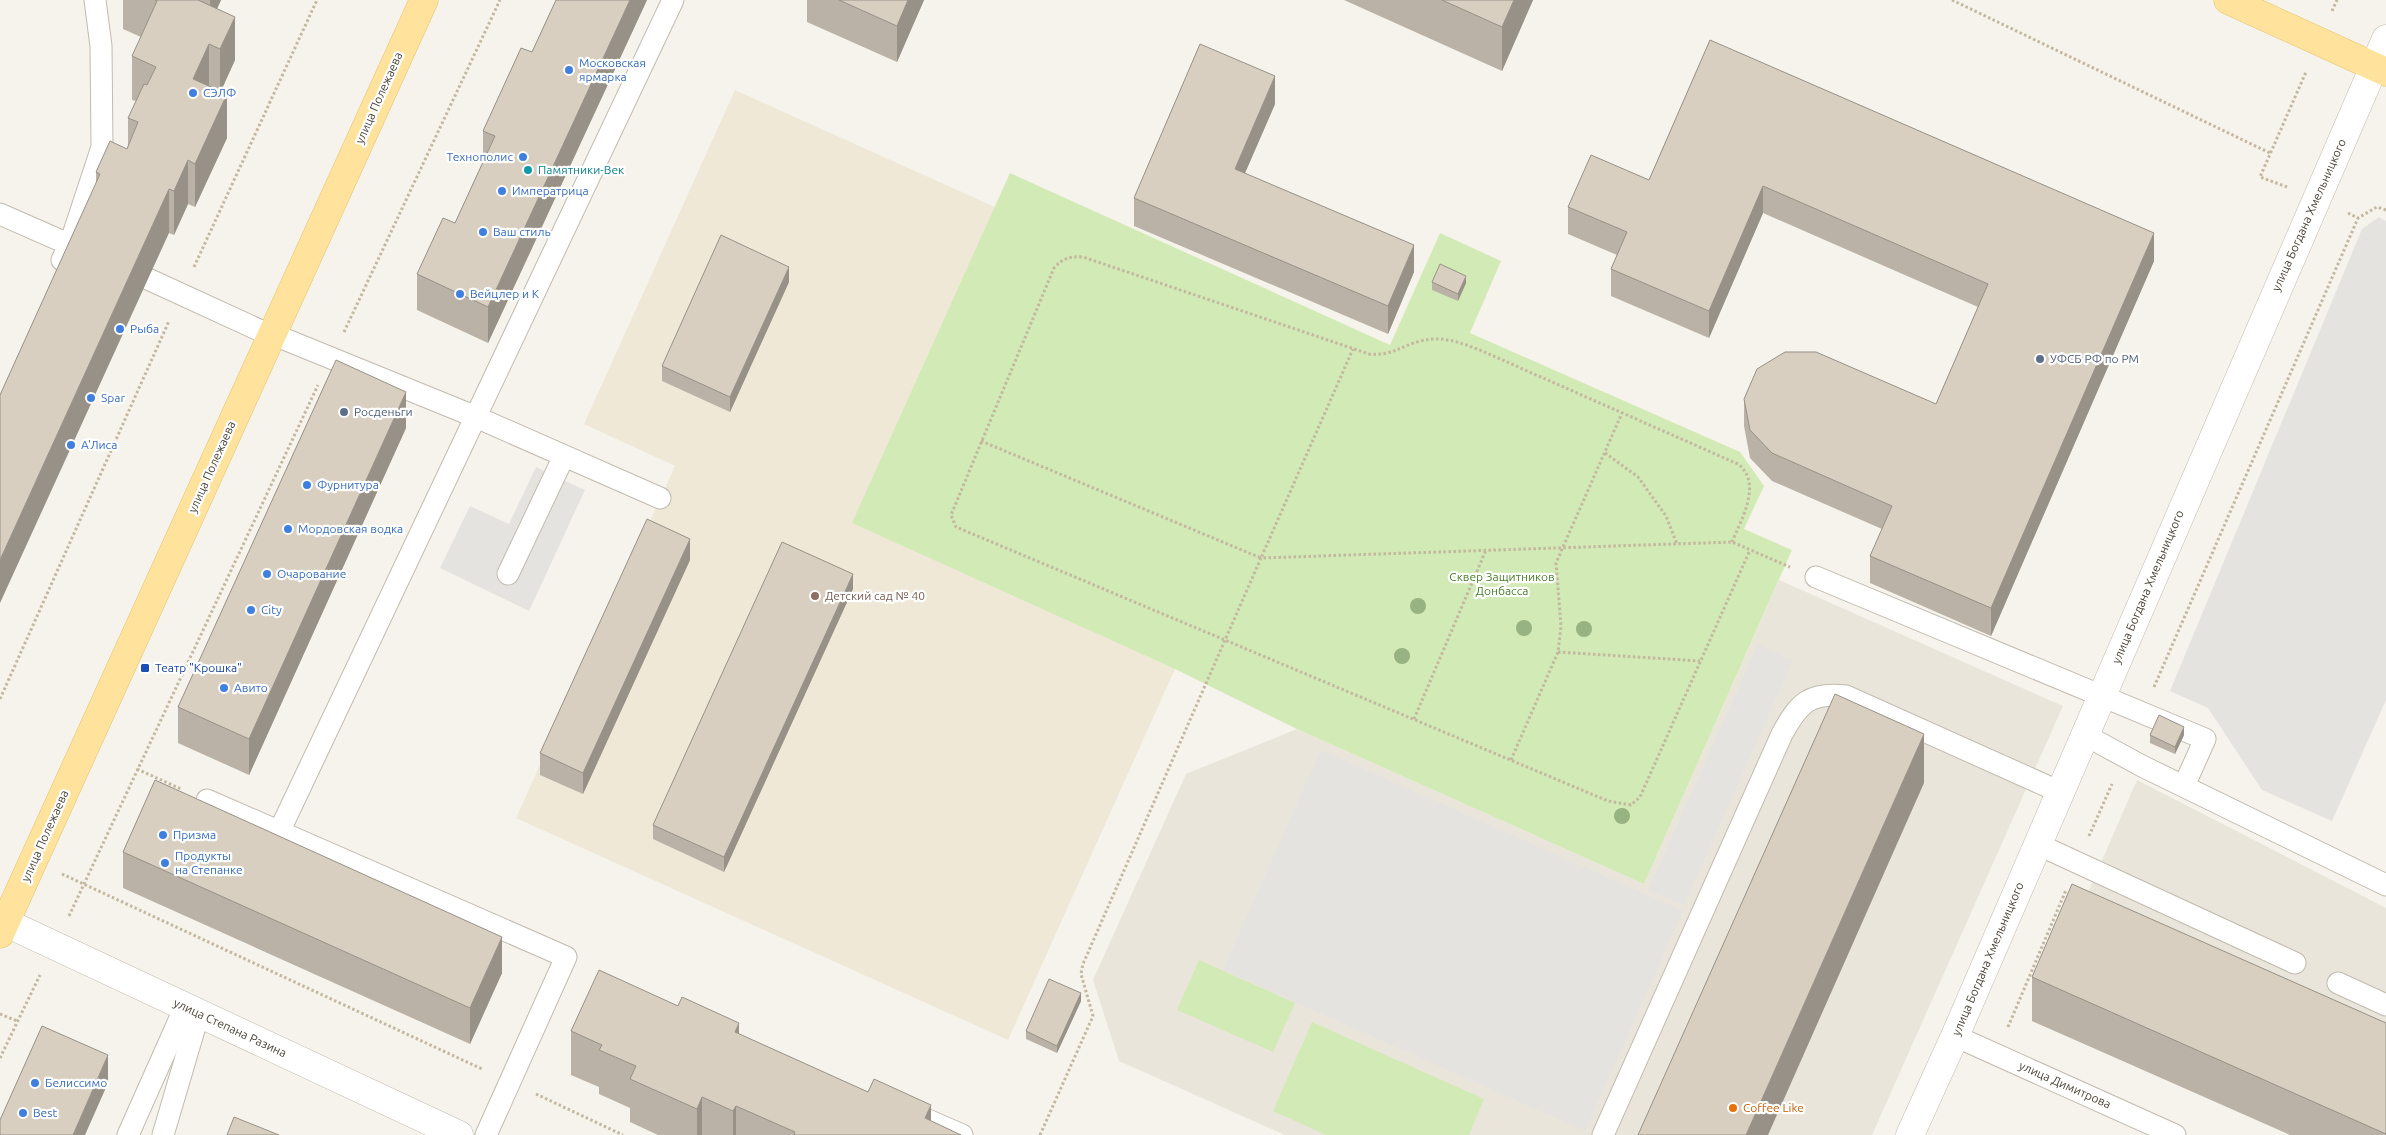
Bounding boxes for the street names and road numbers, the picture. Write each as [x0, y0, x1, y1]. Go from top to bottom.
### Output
street label: улица Полежаева [352, 50, 405, 146]
street label: улица Богдана Хмельницкого [2269, 137, 2348, 293]
street label: улица Полежаева [185, 419, 238, 515]
street label: улица Богдана Хмельницкого [2109, 508, 2186, 665]
street label: улица Полежаева [18, 788, 71, 884]
street label: улица Богдана Хмельницкого [1949, 880, 2026, 1037]
street label: улица Степана Разина [172, 996, 289, 1059]
street label: улица Димитрова [2017, 1058, 2113, 1111]

